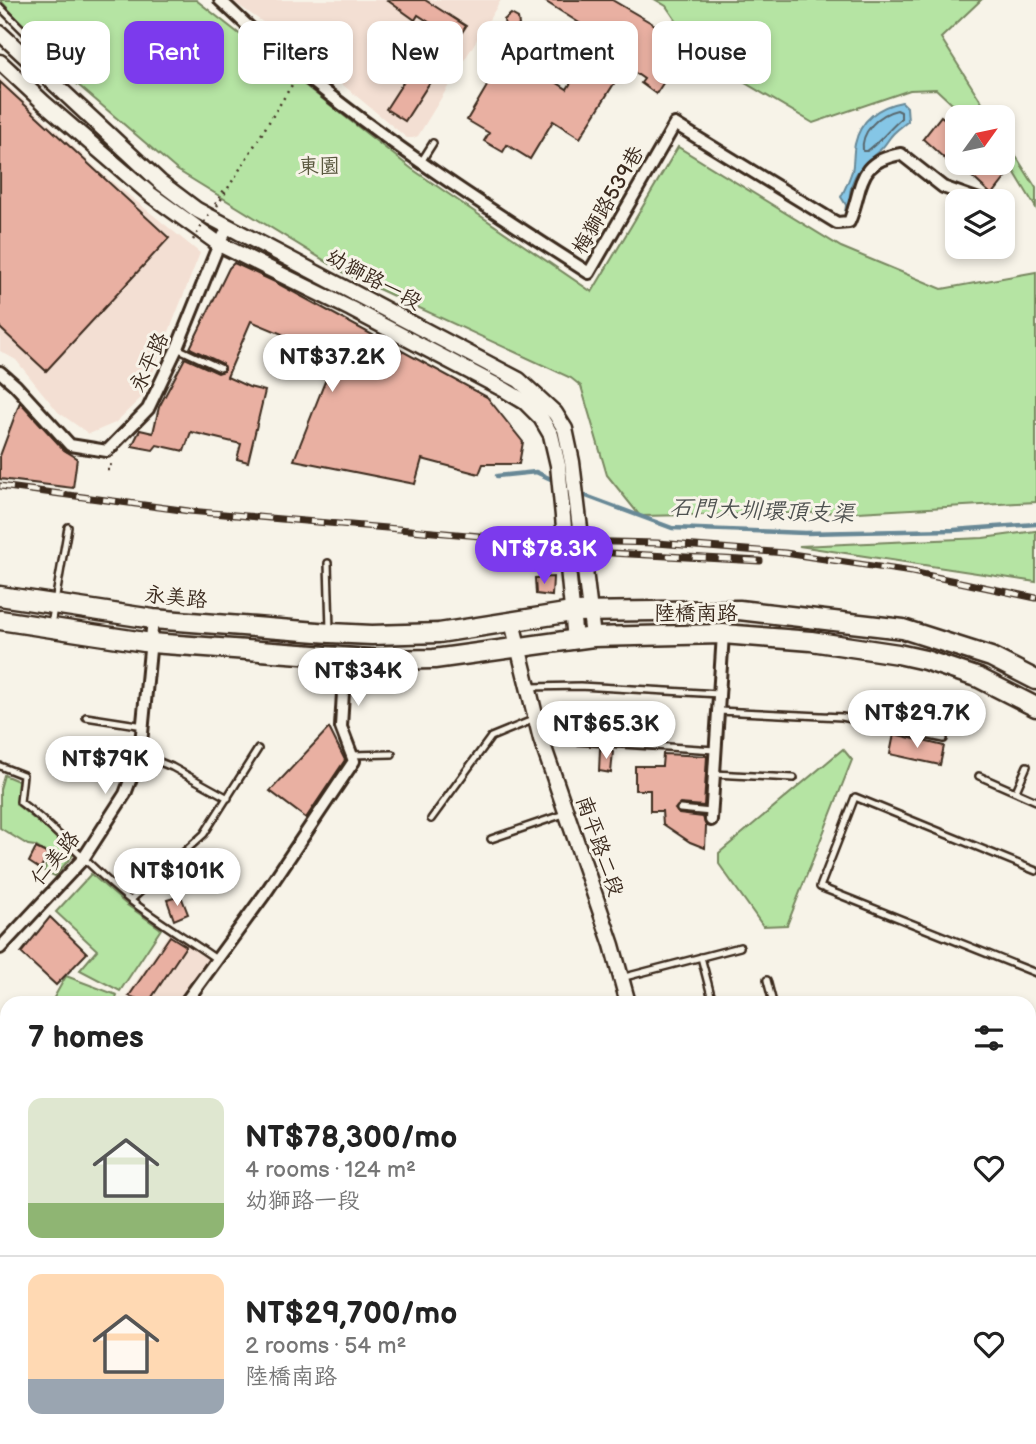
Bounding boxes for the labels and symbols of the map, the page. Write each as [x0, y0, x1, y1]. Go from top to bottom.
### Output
north arrow [945, 105, 1015, 175]
street label: 梅獅路539巷 [567, 142, 650, 259]
park label: 東園 [298, 154, 340, 179]
street label: 幼獅路一段 [322, 244, 426, 315]
street label: 永平路 [125, 328, 174, 396]
pin: NT$37.2K [260, 334, 404, 394]
water label: 石門大圳環頂支渠 [670, 494, 856, 528]
pin: NT$78.3K [472, 526, 616, 586]
street label: 永美路 [143, 582, 209, 613]
street label: 陸橋南路 [654, 601, 738, 626]
pin: NT$34K [301, 648, 415, 708]
pin: NT$29.7K [845, 690, 989, 750]
pin: NT$65.3K [534, 702, 678, 761]
pin: NT$79K [48, 736, 162, 796]
street label: 南平路二段 [571, 792, 628, 900]
street label: 仁美路 [26, 826, 85, 890]
pin: NT$101K [112, 848, 242, 908]

